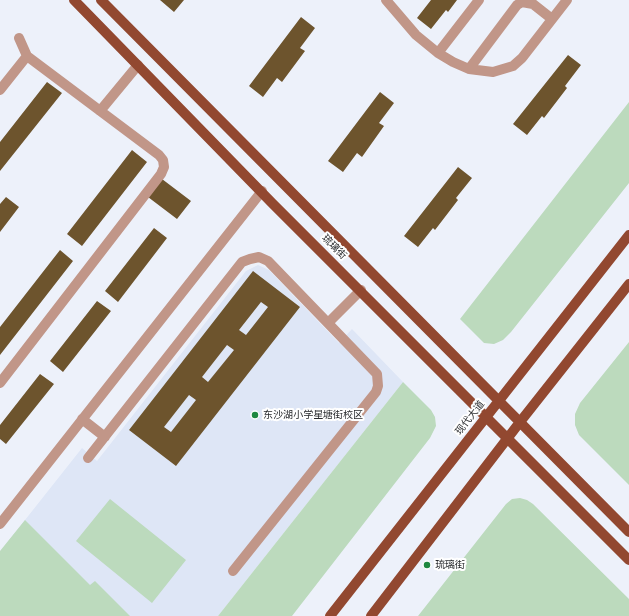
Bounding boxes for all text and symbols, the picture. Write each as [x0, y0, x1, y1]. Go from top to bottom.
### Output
street label: 琉璃街 [319, 232, 349, 262]
street label: 现代大道 [453, 399, 487, 437]
place label: 东沙湖小学星塘街校区 [263, 409, 363, 421]
marker: 东沙湖小学星塘街校区 [250, 410, 260, 420]
place label: 琉璃街 [435, 559, 465, 571]
marker: 琉璃街 [422, 560, 432, 570]

